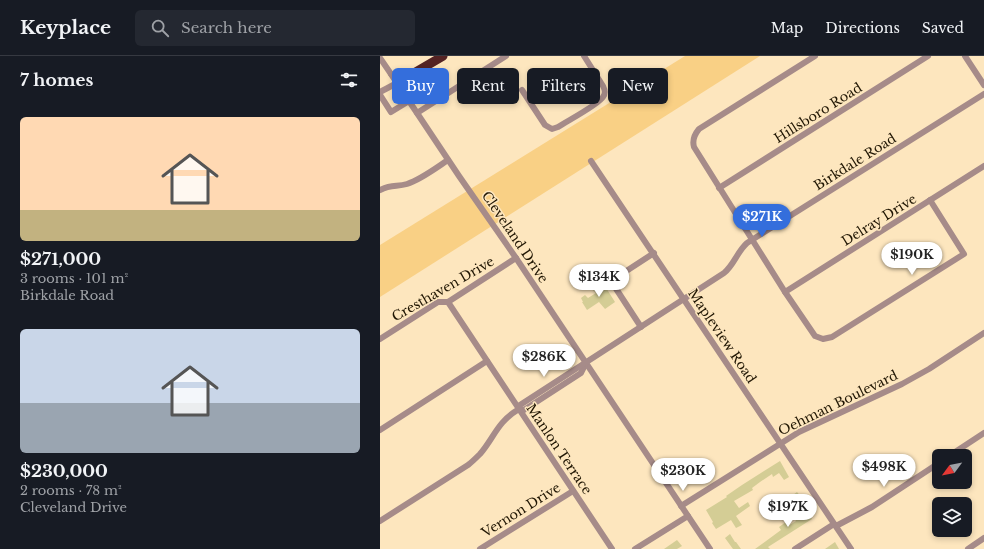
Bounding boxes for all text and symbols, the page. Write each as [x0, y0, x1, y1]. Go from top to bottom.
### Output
search box [135, 10, 415, 46]
text: Keyplace [20, 16, 111, 39]
icon: search [149, 17, 171, 39]
text: Search here [181, 18, 272, 37]
text: Map [771, 19, 803, 37]
text: Directions [825, 19, 900, 37]
text: Saved [922, 19, 964, 37]
chip: Buy [392, 68, 449, 104]
chip: Rent [457, 68, 519, 104]
chip: Filters [527, 68, 600, 104]
chip: New [608, 68, 668, 104]
icon: filters [338, 69, 360, 91]
text: 7 homes [20, 70, 93, 91]
street label: Hillsboro Road [771, 79, 865, 147]
street label: Birkdale Road [811, 130, 900, 194]
icon: home [154, 143, 226, 215]
street label: Cleveland Drive [478, 188, 552, 286]
street label: Delray Drive [838, 190, 920, 250]
pin: $271K [734, 204, 790, 238]
text: $271K [742, 208, 782, 225]
pin: $190K [884, 242, 940, 276]
text: $190K [890, 246, 934, 263]
text: $271,000 [20, 249, 101, 270]
street label: Cresthaven Drive [389, 253, 497, 325]
pin: $134K [571, 264, 627, 298]
text: $134K [578, 268, 620, 285]
text: 3 rooms · 101 m² [20, 270, 128, 287]
street label: Mapleview Road [684, 285, 760, 387]
text: Birkdale Road [20, 287, 114, 304]
pin: $286K [516, 344, 572, 378]
text: $286K [522, 348, 566, 365]
icon: home [154, 355, 226, 427]
street label: Oehman Boulevard [775, 367, 901, 439]
street label: Manlon Terrace [522, 400, 596, 498]
north arrow [932, 449, 972, 489]
map controls [932, 449, 972, 537]
pin: $498K [856, 454, 912, 488]
pin: $230K [655, 458, 711, 492]
text: $498K [862, 458, 906, 475]
text: $230,000 [20, 461, 108, 482]
text: $230K [660, 462, 706, 479]
street label: Vernon Drive [477, 479, 564, 542]
text: 2 rooms · 78 m² [20, 482, 122, 499]
pin: $197K [760, 494, 816, 528]
button: layers [932, 497, 972, 537]
text: $197K [768, 498, 808, 515]
text: Cleveland Drive [20, 499, 127, 516]

